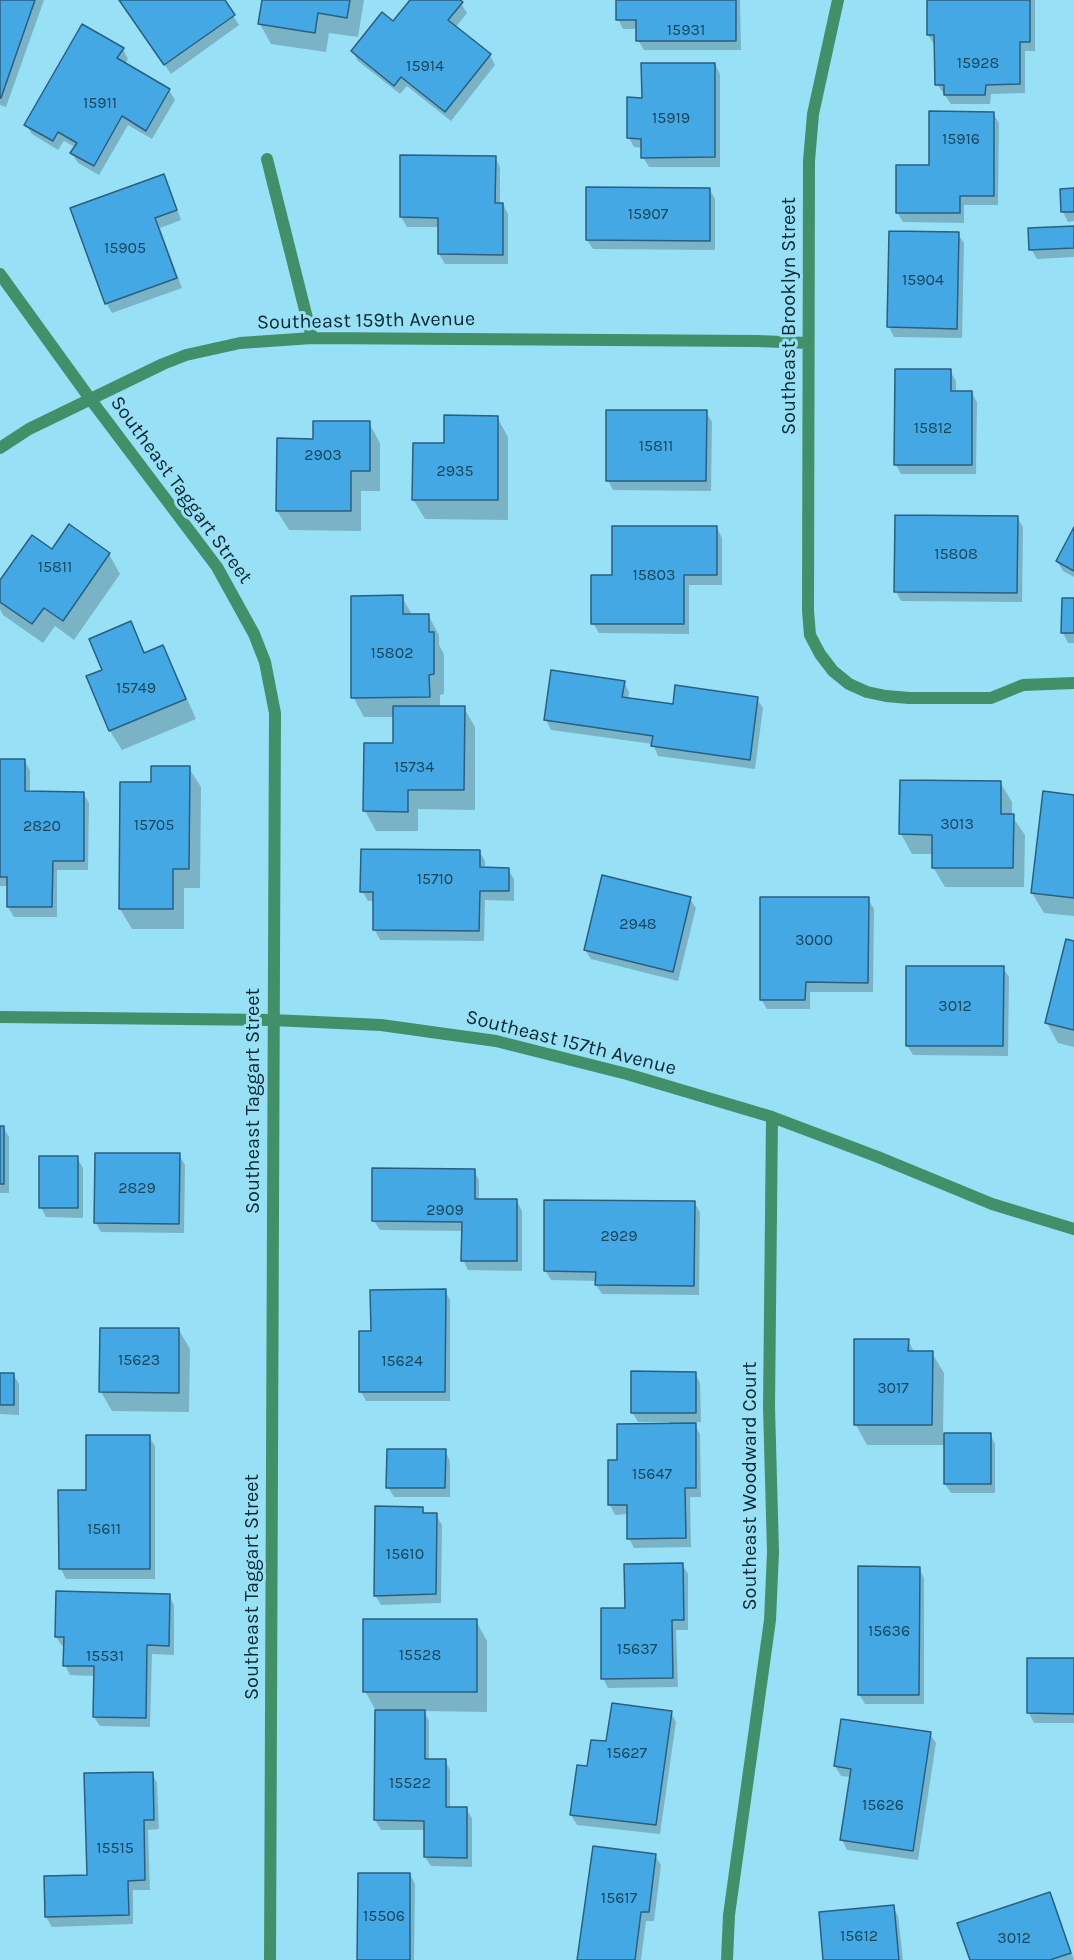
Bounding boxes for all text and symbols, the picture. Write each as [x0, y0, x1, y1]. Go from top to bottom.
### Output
house number: 15931 [667, 20, 705, 40]
house number: 15928 [957, 53, 999, 73]
house number: 15914 [406, 56, 444, 76]
house number: 15911 [83, 93, 117, 113]
house number: 15919 [652, 108, 690, 128]
house number: 15916 [942, 129, 980, 149]
street label: Southeast Brooklyn Street [777, 197, 801, 435]
house number: 15907 [628, 204, 668, 224]
house number: 15905 [104, 238, 146, 258]
house number: 15904 [902, 270, 944, 290]
street label: Southeast 159th Avenue [257, 307, 475, 335]
street label: Southeast Taggart Street [105, 392, 257, 588]
house number: 15812 [914, 418, 952, 438]
house number: 15811 [639, 436, 673, 456]
house number: 2903 [304, 445, 342, 465]
house number: 2935 [436, 461, 474, 481]
house number: 15808 [934, 544, 978, 564]
house number: 15811 [38, 557, 72, 577]
house number: 15803 [632, 565, 676, 585]
house number: 15802 [371, 643, 413, 663]
house number: 15749 [116, 678, 156, 698]
house number: 15734 [394, 757, 434, 777]
house number: 3013 [940, 814, 974, 834]
house number: 15705 [134, 815, 174, 835]
house number: 2820 [23, 816, 61, 836]
house number: 15710 [417, 869, 453, 889]
house number: 2948 [619, 914, 657, 934]
house number: 3000 [795, 930, 833, 950]
street label: Southeast Taggart Street [241, 988, 265, 1214]
house number: 3012 [938, 996, 972, 1016]
street label: Southeast 157th Avenue [463, 1005, 679, 1081]
house number: 2829 [118, 1178, 156, 1198]
house number: 2909 [426, 1200, 464, 1220]
house number: 2929 [600, 1226, 638, 1246]
house number: 15623 [118, 1350, 160, 1370]
house number: 15624 [381, 1351, 423, 1371]
street label: Southeast Woodward Court [738, 1361, 762, 1611]
house number: 3017 [877, 1378, 909, 1398]
house number: 15647 [632, 1464, 672, 1484]
street label: Southeast Taggart Street [240, 1474, 264, 1700]
house number: 15611 [87, 1519, 121, 1539]
house number: 15610 [386, 1544, 424, 1564]
house number: 15636 [868, 1621, 910, 1641]
house number: 15637 [617, 1639, 657, 1659]
house number: 15528 [399, 1645, 441, 1665]
house number: 15531 [86, 1646, 124, 1666]
house number: 15627 [607, 1743, 647, 1763]
house number: 15522 [389, 1773, 431, 1793]
house number: 15626 [862, 1795, 904, 1815]
house number: 15515 [96, 1838, 134, 1858]
house number: 15617 [601, 1888, 637, 1908]
house number: 15506 [363, 1906, 405, 1926]
house number: 15612 [840, 1926, 878, 1946]
house number: 3012 [997, 1928, 1031, 1948]

